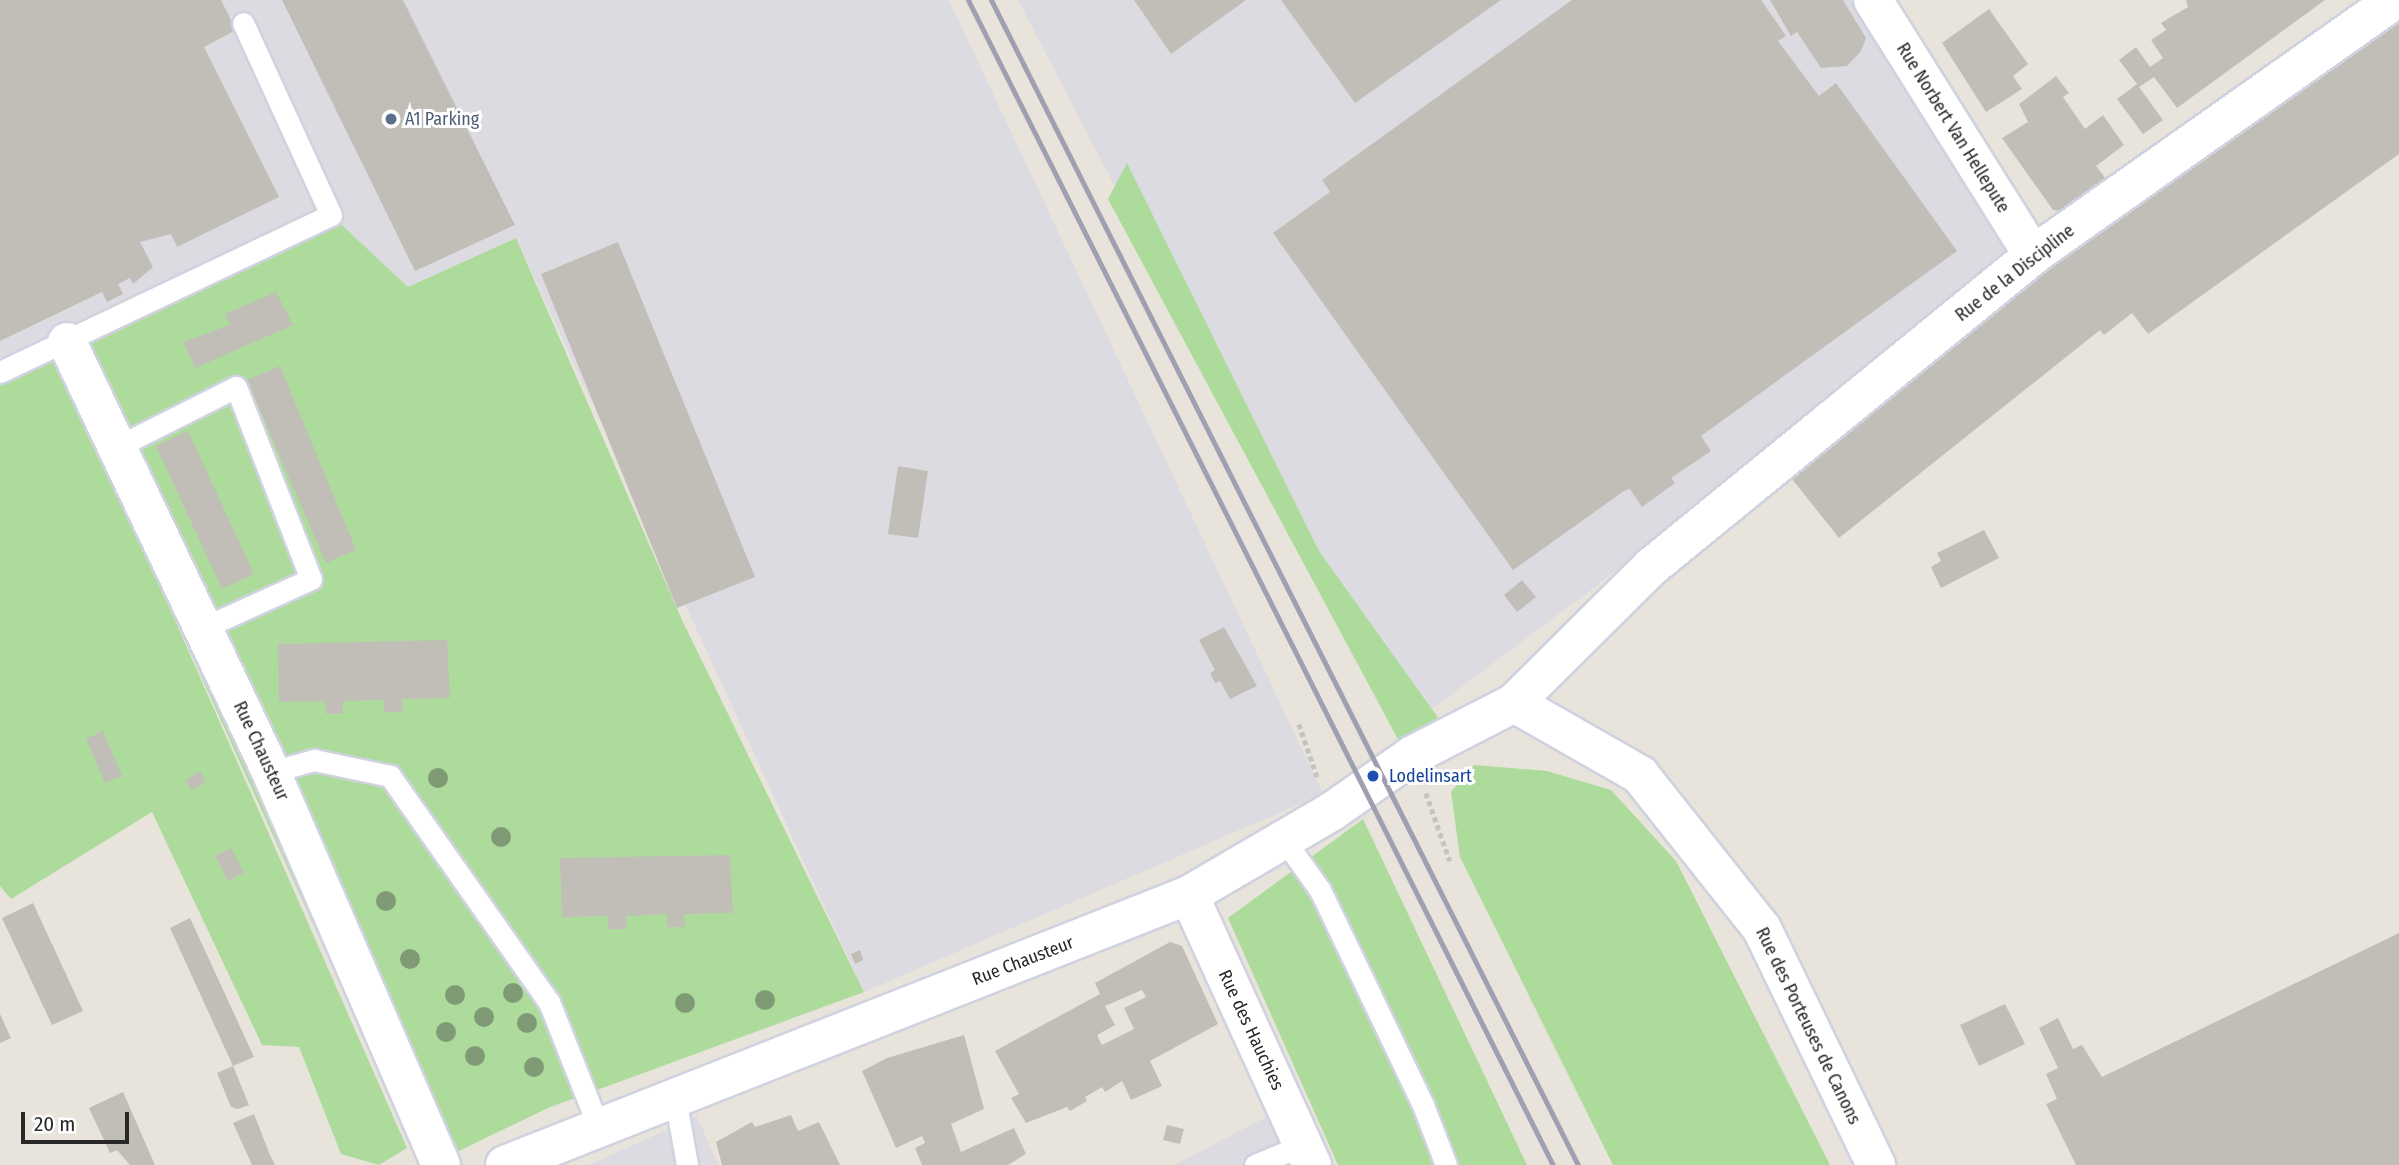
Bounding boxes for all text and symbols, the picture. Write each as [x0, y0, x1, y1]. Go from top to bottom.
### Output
street label: Rue Norbert Van Hellepute [1892, 39, 2014, 217]
place label: A1 Parking [405, 108, 479, 130]
marker: A1 Parking [383, 111, 399, 127]
street label: Rue de la Discipline [1951, 220, 2079, 326]
street label: Rue Chausteur [229, 698, 293, 804]
place label: Lodelinsart [1389, 765, 1472, 787]
marker: Lodelinsart [1363, 766, 1383, 786]
street label: Rue des Porteuses de Canons [1751, 924, 1865, 1128]
street label: Rue Chausteur [969, 932, 1077, 990]
street label: Rue des Hauchies [1214, 966, 1288, 1094]
scale bar [24, 1098, 133, 1142]
text: 20 m [34, 1111, 75, 1137]

